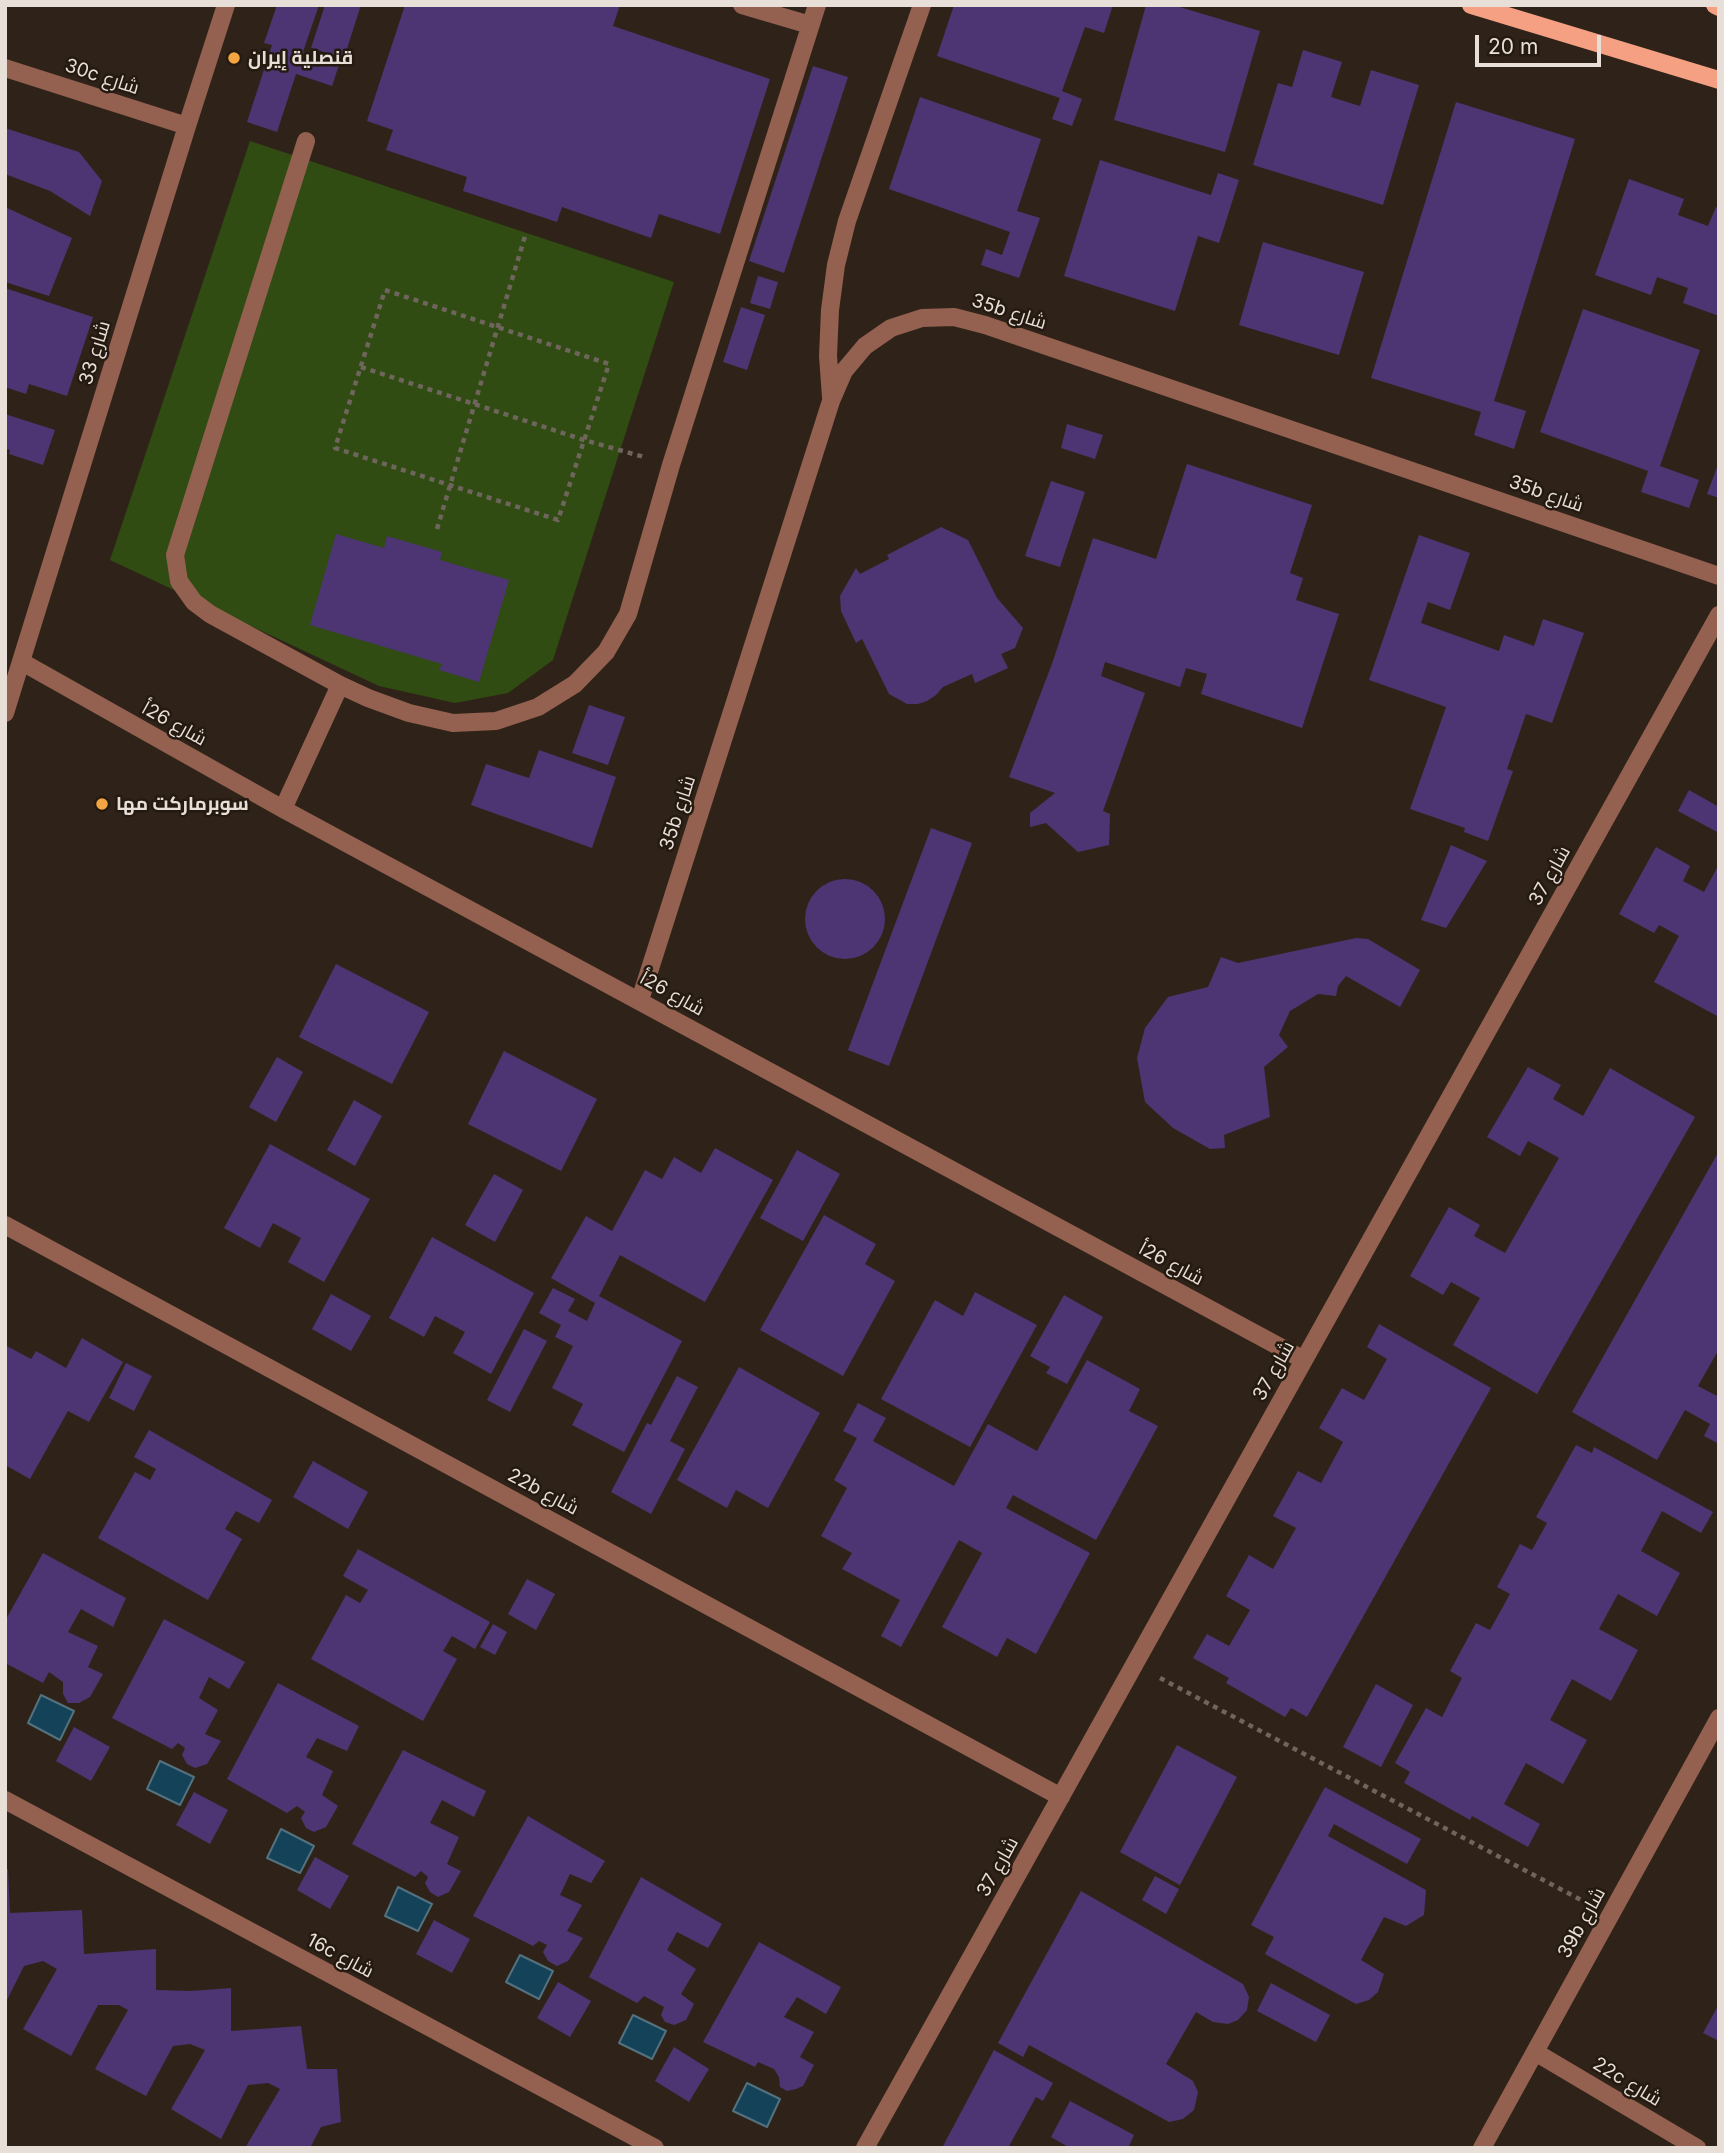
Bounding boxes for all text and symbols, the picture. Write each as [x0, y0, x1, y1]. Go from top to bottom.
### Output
scale bar [1479, 21, 1605, 65]
text: 20 m [1488, 34, 1538, 59]
place label: قنصلية إيران [248, 47, 353, 69]
marker: قنصلية إيران [226, 50, 242, 66]
street label: 30c شارع [62, 54, 142, 100]
street label: 35b شارع [969, 289, 1049, 335]
street label: شارع 33 [75, 318, 115, 388]
street label: 35b شارع [1506, 471, 1586, 517]
street label: شارع 26أ [138, 697, 210, 751]
street label: 35b شارع [655, 773, 701, 853]
place label: سوبرماركت مها [116, 793, 249, 815]
marker: سوبرماركت مها [94, 796, 110, 812]
street label: شارع 37 [1524, 842, 1576, 910]
street label: شارع 26أ [636, 967, 708, 1021]
street label: شارع 26أ [1134, 1237, 1208, 1291]
street label: شارع 37 [1248, 1337, 1300, 1405]
street label: 22b شارع [504, 1464, 582, 1520]
street label: شارع 37 [972, 1833, 1024, 1901]
street label: 39b شارع [1553, 1884, 1611, 1962]
street label: 16c شارع [303, 1929, 377, 1983]
street label: 22c شارع [1588, 2053, 1666, 2111]

